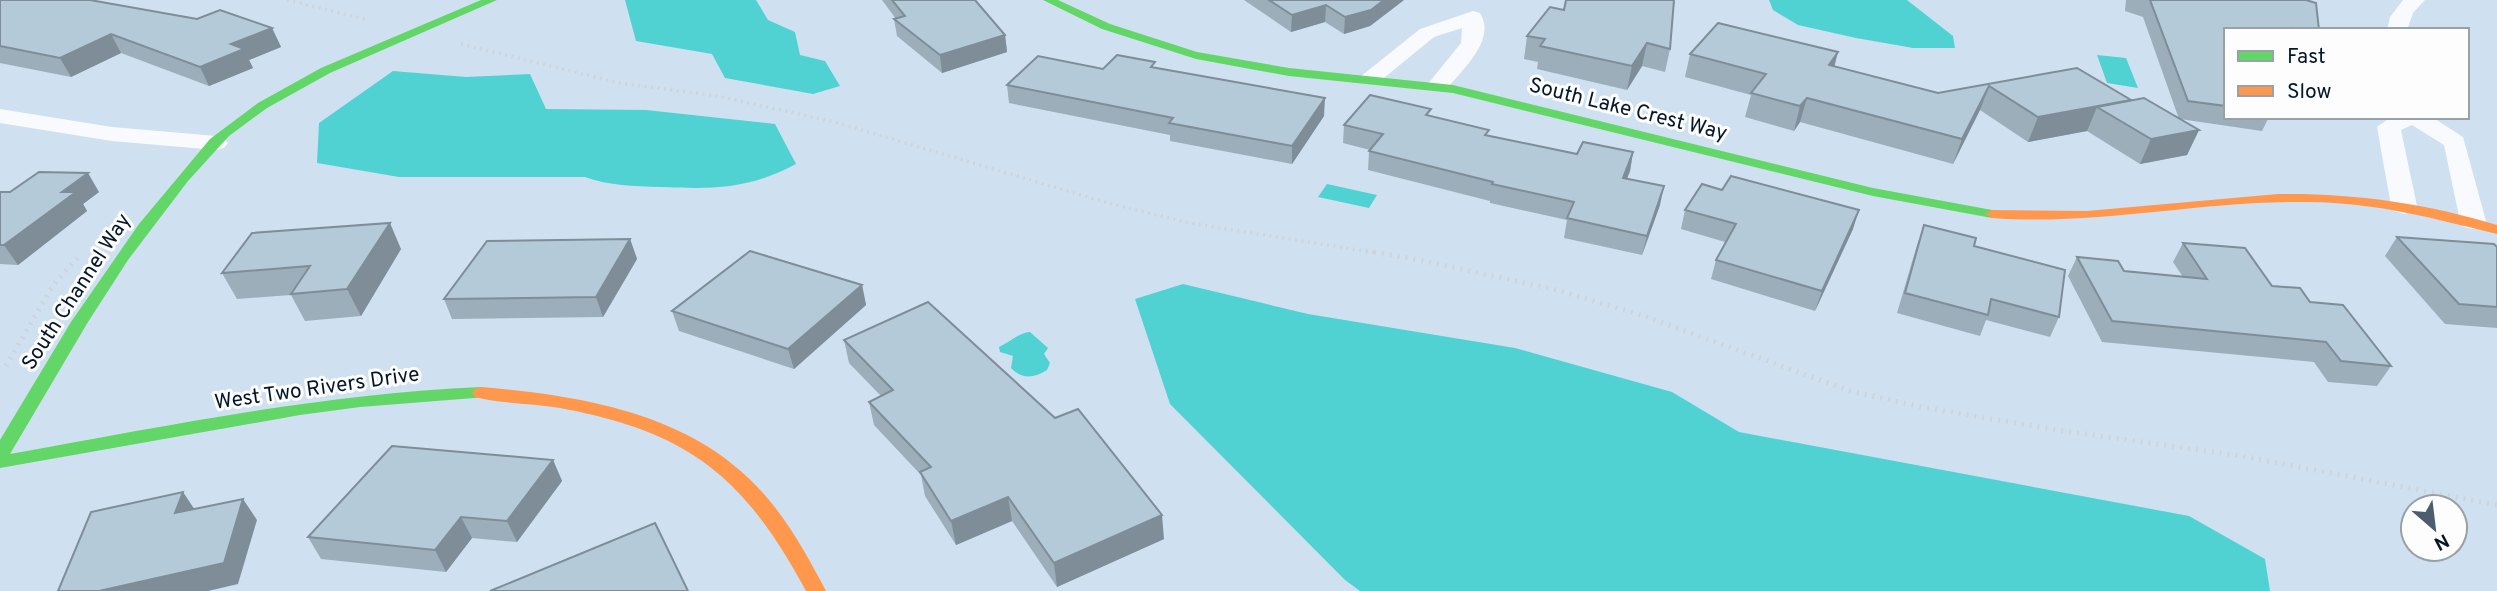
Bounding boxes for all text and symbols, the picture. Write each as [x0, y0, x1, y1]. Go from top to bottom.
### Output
legend [2224, 28, 2469, 119]
text: Fast [2287, 44, 2326, 71]
street label: South Lake Crest Way [1526, 72, 1730, 148]
text: Slow [2287, 79, 2332, 106]
street label: South Channel Way [16, 208, 138, 376]
street label: West Two Rivers Drive [213, 361, 421, 417]
north arrow [2399, 493, 2469, 563]
text: N [2429, 527, 2453, 555]

